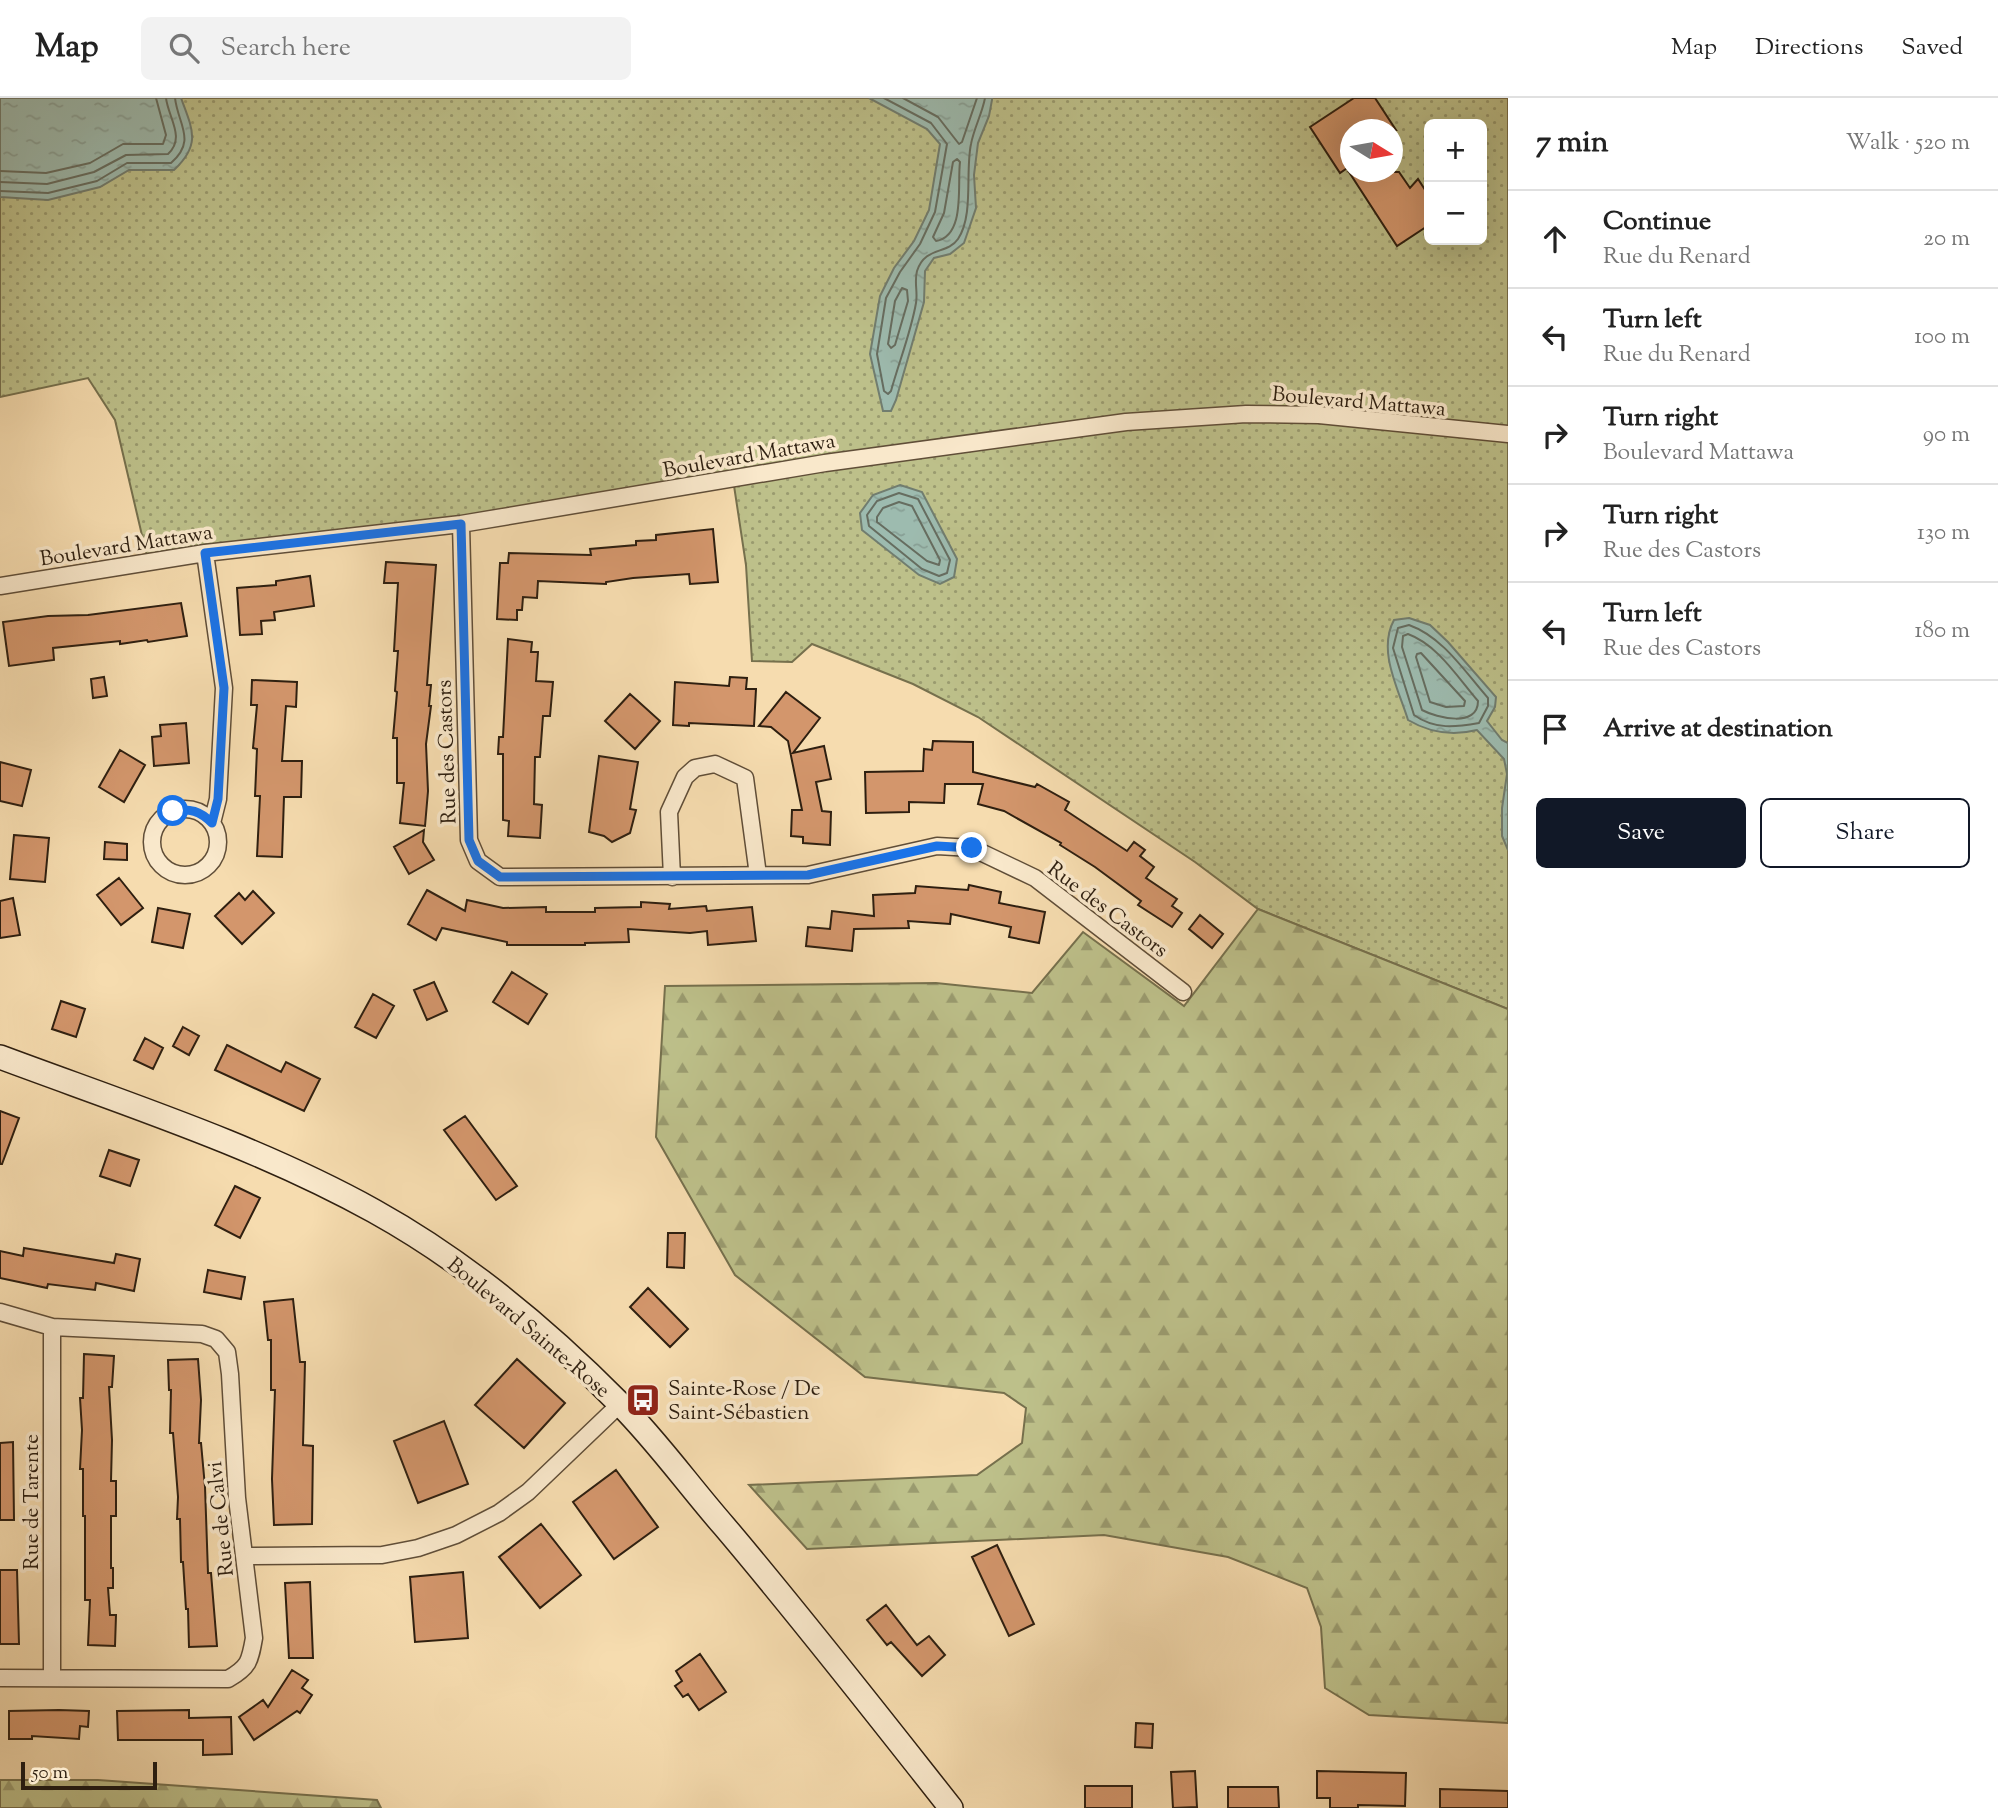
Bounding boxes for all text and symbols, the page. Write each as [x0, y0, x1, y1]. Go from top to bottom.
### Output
search box [141, 17, 631, 80]
text: Map [35, 24, 99, 72]
icon: search [165, 29, 203, 67]
text: Search here [221, 30, 351, 67]
text: Map [1671, 31, 1717, 65]
text: Directions [1755, 31, 1863, 65]
text: Saved [1901, 31, 1963, 65]
north arrow [1340, 119, 1403, 182]
map controls [1424, 119, 1487, 245]
button: + [1424, 119, 1487, 182]
text: 7 min [1536, 122, 1608, 165]
text: Walk · 520 m [1846, 127, 1970, 160]
button: − [1424, 182, 1487, 245]
text: Continue [1603, 204, 1711, 241]
icon: ahead [1536, 220, 1574, 258]
text: 20 m [1923, 223, 1970, 256]
text: Rue du Renard [1603, 241, 1751, 274]
text: Turn left [1603, 302, 1702, 339]
icon: left [1536, 318, 1574, 356]
text: 100 m [1914, 321, 1970, 354]
text: Rue du Renard [1603, 339, 1751, 372]
street label: Boulevard Mattawa [1271, 380, 1447, 426]
text: Turn right [1603, 400, 1718, 437]
icon: right [1536, 416, 1574, 454]
text: 90 m [1923, 419, 1970, 452]
street label: Boulevard Mattawa [661, 427, 838, 487]
text: Boulevard Mattawa [1603, 437, 1794, 470]
text: Turn right [1603, 498, 1718, 535]
icon: right [1536, 514, 1574, 552]
text: 130 m [1917, 517, 1970, 550]
street label: Boulevard Mattawa [38, 518, 215, 575]
text: Rue des Castors [1603, 535, 1761, 568]
text: Turn left [1603, 596, 1702, 633]
icon: left [1536, 612, 1574, 650]
text: 180 m [1915, 615, 1970, 648]
text: Rue des Castors [1603, 633, 1761, 666]
street label: Rue des Castors [430, 679, 466, 825]
icon: arrive [1536, 710, 1574, 748]
text: Arrive at destination [1603, 711, 1833, 748]
route start [157, 795, 188, 826]
button: Save [1536, 798, 1746, 868]
button: Share [1760, 798, 1970, 868]
route end [956, 832, 987, 863]
street label: Rue des Castors [1040, 855, 1173, 966]
street label: Boulevard Sainte-Rose [440, 1251, 616, 1406]
place label: Sainte-Rose / De Saint-Sébastien [668, 1375, 821, 1429]
bus stop icon: Sainte-Rose / De Saint-Sébastien [624, 1381, 662, 1419]
street label: Rue de Tarente [18, 1434, 48, 1570]
street label: Rue de Calvi [201, 1460, 243, 1578]
scale bar [21, 1759, 158, 1791]
text: 50 m [32, 1760, 68, 1787]

